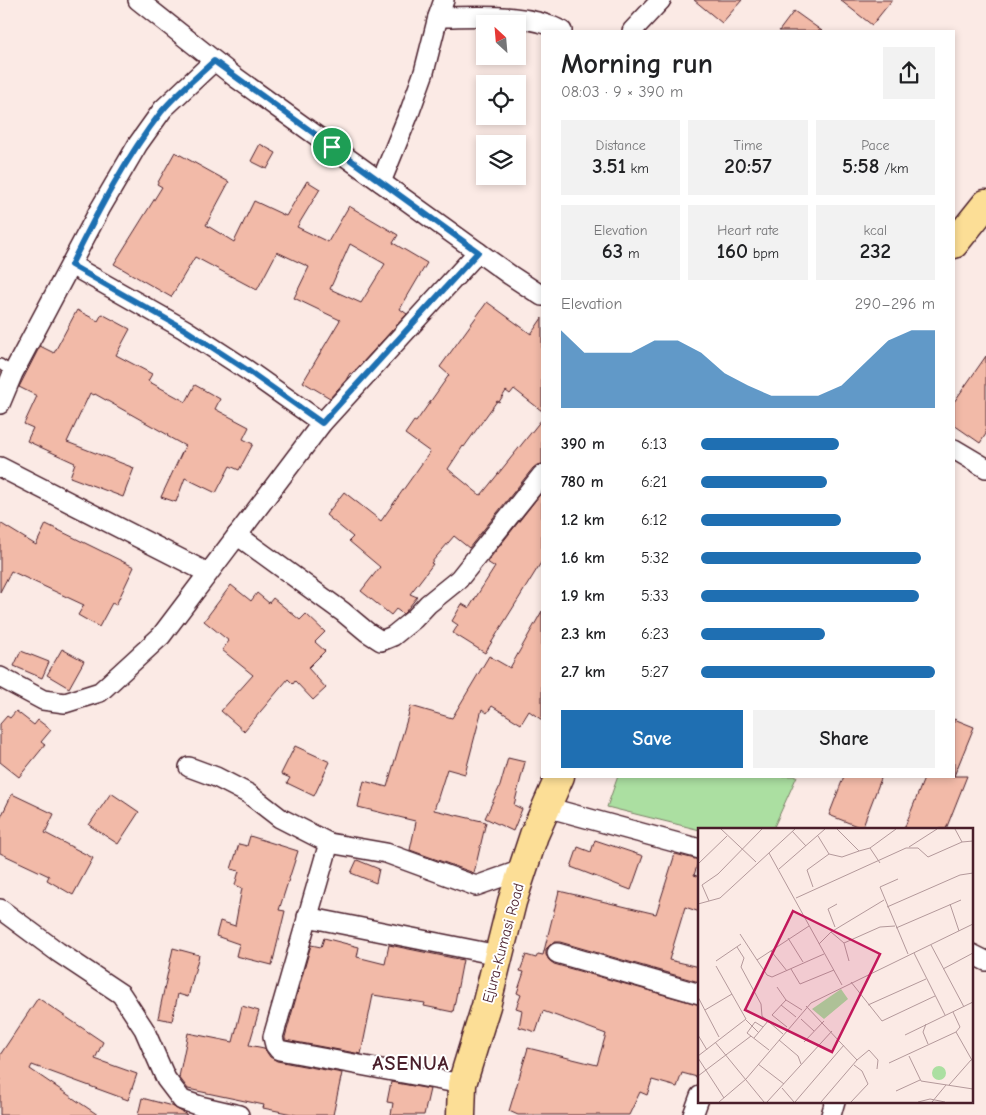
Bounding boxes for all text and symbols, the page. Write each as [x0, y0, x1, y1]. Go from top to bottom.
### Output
north arrow [476, 15, 526, 65]
map controls [476, 15, 526, 185]
button: share [883, 47, 935, 99]
text: Morning run [561, 48, 713, 80]
button: locate [476, 75, 526, 125]
text: 08:03 · 9 × 390 m [561, 83, 683, 101]
pin [311, 126, 353, 168]
icon: arrive [318, 133, 346, 161]
button: layers [476, 135, 526, 185]
text: Distance [596, 137, 646, 154]
text: Time [733, 137, 763, 154]
text: Pace [861, 137, 889, 154]
text: 3.51 [592, 154, 626, 178]
text: 20:57 [724, 154, 772, 178]
text: 5:58 [842, 154, 879, 178]
text: km [626, 160, 649, 177]
text: /km [879, 160, 909, 177]
text: Elevation [594, 222, 647, 239]
text: Heart rate [717, 222, 779, 239]
text: kcal [864, 222, 887, 239]
text: 63 [602, 239, 623, 263]
text: 160 [717, 239, 748, 263]
text: 232 [860, 239, 891, 263]
text: m [623, 245, 639, 262]
text: bpm [748, 245, 779, 262]
text: Elevation [561, 295, 622, 313]
text: 290–296 m [855, 295, 935, 313]
text: 390 m [561, 435, 605, 453]
text: 6:13 [641, 435, 667, 453]
text: 780 m [561, 473, 604, 491]
text: 6:21 [641, 473, 667, 491]
text: 1.2 km [561, 511, 604, 529]
text: 6:12 [641, 511, 667, 529]
text: 1.6 km [561, 549, 605, 567]
text: 5:32 [641, 549, 669, 567]
text: 1.9 km [561, 587, 605, 605]
text: 5:33 [641, 587, 669, 605]
text: 2.3 km [561, 625, 606, 643]
text: 6:23 [641, 625, 669, 643]
text: 2.7 km [561, 663, 605, 681]
text: 5:27 [641, 663, 668, 681]
button: Save [561, 710, 743, 768]
button: Share [753, 710, 935, 768]
inset map [698, 828, 974, 1102]
street label: Ejura-Kumasi Road [478, 881, 528, 1005]
district label: ASENUA [372, 1052, 450, 1075]

